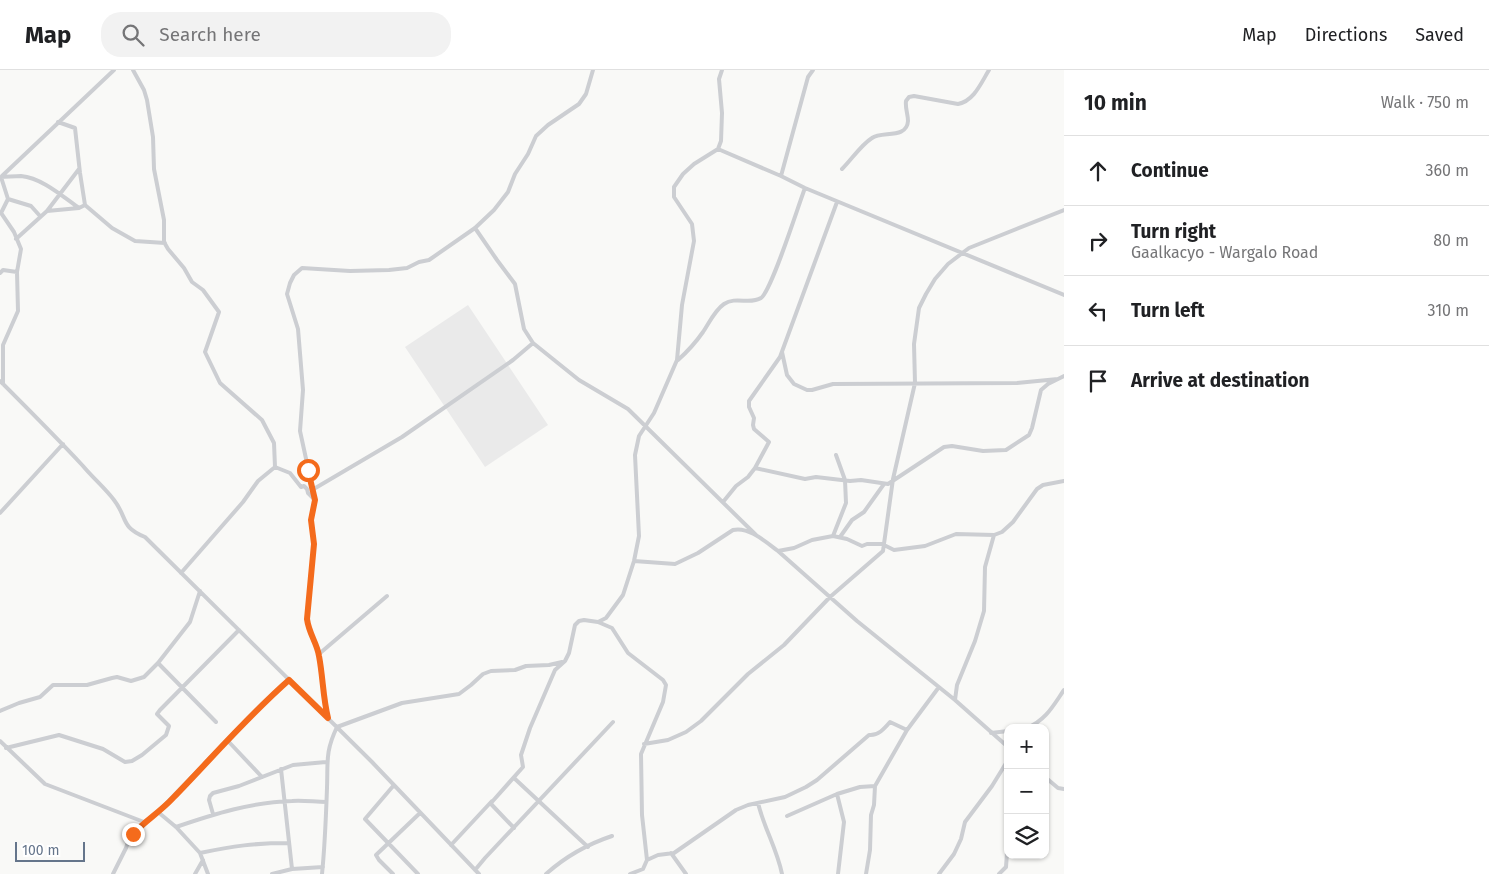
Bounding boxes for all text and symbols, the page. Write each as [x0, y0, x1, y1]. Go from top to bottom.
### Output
search box [101, 12, 451, 57]
text: Map [25, 21, 71, 49]
icon: search [119, 21, 147, 49]
text: Search here [159, 23, 261, 46]
text: Map [1242, 24, 1277, 46]
text: Directions [1305, 24, 1387, 46]
text: Saved [1415, 24, 1464, 46]
text: 10 min [1084, 90, 1147, 116]
text: Walk · 750 m [1381, 93, 1469, 112]
icon: ahead [1084, 157, 1112, 185]
text: Continue [1131, 159, 1209, 182]
text: 360 m [1426, 161, 1469, 180]
text: Turn right [1131, 220, 1216, 243]
icon: right [1084, 227, 1112, 255]
text: 80 m [1433, 231, 1469, 250]
text: Gaalkacyo - Wargalo Road [1131, 243, 1318, 262]
icon: left [1084, 297, 1112, 325]
text: Turn left [1131, 299, 1205, 322]
text: 310 m [1428, 301, 1469, 320]
icon: arrive [1084, 367, 1112, 395]
text: Arrive at destination [1131, 369, 1310, 392]
route start [297, 459, 320, 482]
map controls [1004, 724, 1049, 859]
button: + [1004, 724, 1049, 769]
button: − [1004, 769, 1049, 814]
button: layers [1004, 814, 1049, 859]
route end [122, 823, 145, 846]
scale bar [15, 839, 85, 862]
text: 100 m [22, 842, 59, 859]

